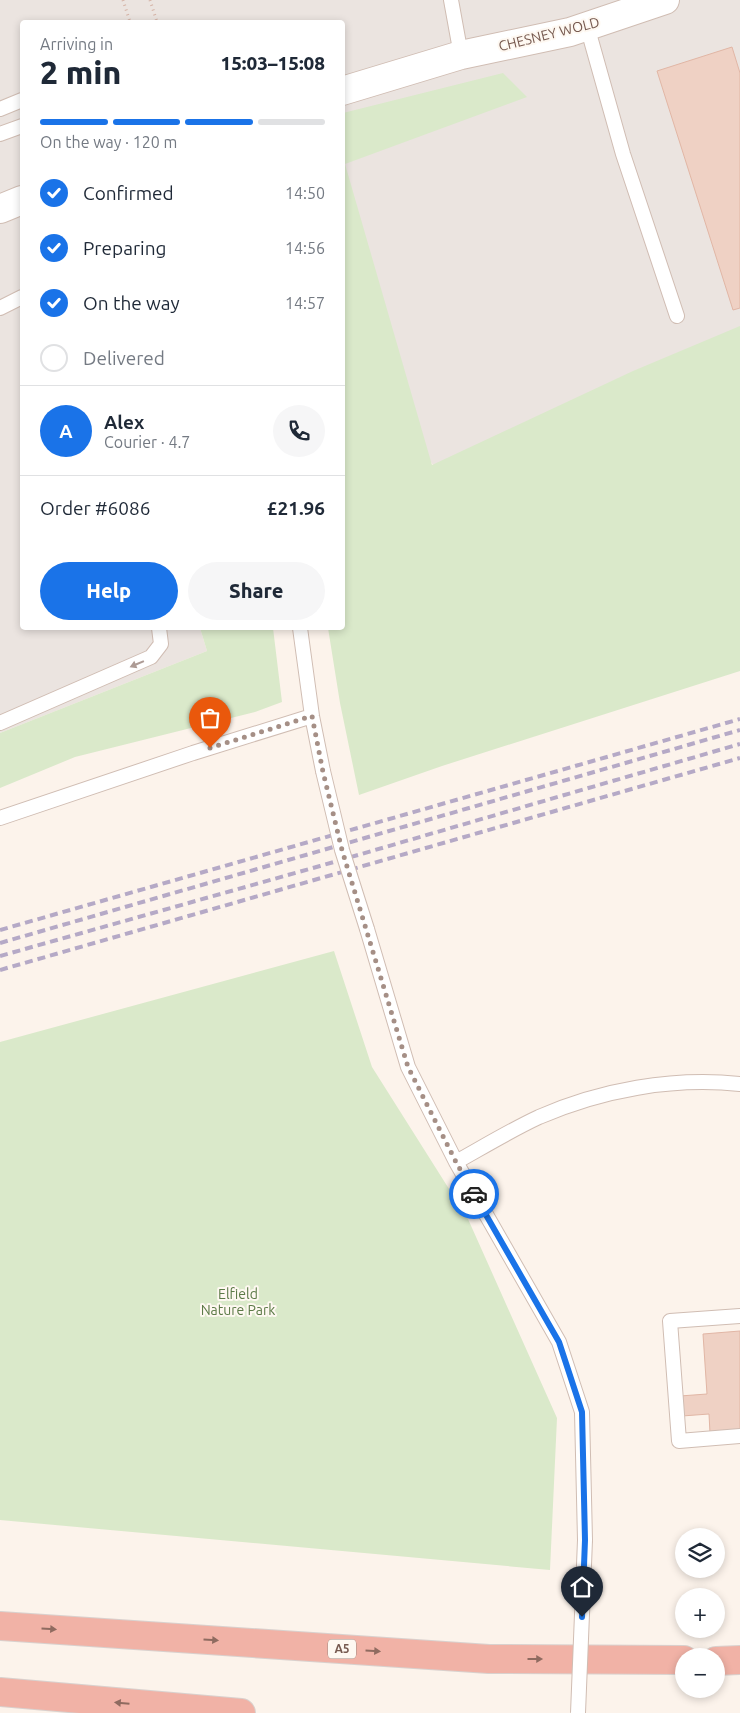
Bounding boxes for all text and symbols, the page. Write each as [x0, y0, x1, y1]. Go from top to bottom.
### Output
street label: CHESNEY WOLD [497, 14, 601, 54]
text: Arriving in [40, 35, 113, 53]
text: 15:03–15:08 [220, 52, 325, 74]
text: 2 min [40, 54, 121, 90]
text: On the way · 120 m [40, 133, 177, 151]
icon: check [40, 179, 68, 207]
text: Confirmed [83, 182, 174, 204]
text: 14:50 [285, 184, 325, 202]
icon: check [40, 234, 68, 262]
text: Preparing [83, 237, 167, 259]
text: 14:56 [285, 239, 325, 257]
icon: check [40, 289, 68, 317]
text: On the way [83, 292, 180, 314]
text: 14:57 [285, 294, 325, 312]
text: Delivered [83, 347, 165, 369]
button: phone [273, 405, 325, 457]
text: Alex [104, 411, 144, 433]
text: A [59, 420, 73, 442]
text: Courier · 4.7 [104, 433, 190, 451]
text: Order #6086 [40, 497, 150, 519]
text: £21.96 [267, 497, 325, 519]
button: Help [40, 562, 178, 620]
button: Share [188, 562, 325, 620]
one-way arrow [130, 660, 144, 668]
pin [189, 697, 231, 748]
icon: bag [196, 704, 224, 732]
courier [449, 1169, 499, 1219]
icon: car [460, 1180, 488, 1208]
park label: Elfield Nature Park [201, 1286, 275, 1318]
map controls [675, 1528, 725, 1698]
button: layers [675, 1528, 725, 1578]
pin [561, 1566, 603, 1617]
icon: home [568, 1573, 596, 1601]
button: + [675, 1588, 725, 1638]
one-way arrow [41, 1625, 57, 1633]
one-way arrow [203, 1636, 219, 1644]
road number: A5 [328, 1640, 356, 1658]
one-way arrow [365, 1647, 381, 1655]
button: − [675, 1648, 725, 1698]
one-way arrow [527, 1655, 543, 1663]
one-way arrow [114, 1699, 130, 1707]

